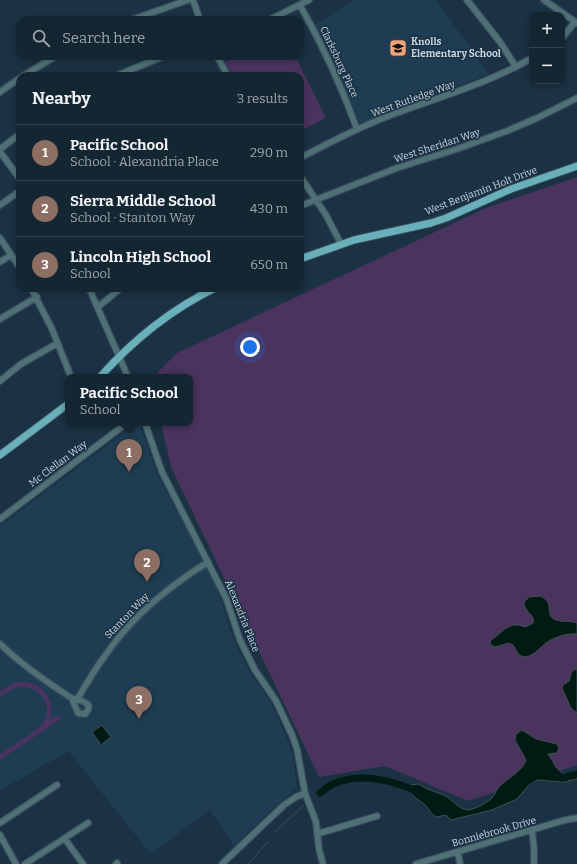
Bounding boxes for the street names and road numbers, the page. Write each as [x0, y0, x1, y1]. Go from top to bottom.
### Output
street label: Clarksburg Place [317, 25, 361, 99]
street label: West Rutledge Way [369, 78, 457, 120]
street label: West Sheridan Way [392, 126, 482, 166]
street label: West Benjamin Holt Drive [423, 164, 539, 218]
street label: Mc Clellan Way [27, 438, 90, 490]
street label: Alexandria Place [222, 578, 262, 654]
street label: Stanton Way [102, 590, 152, 641]
street label: Bonniebrook Drive [451, 814, 537, 850]

